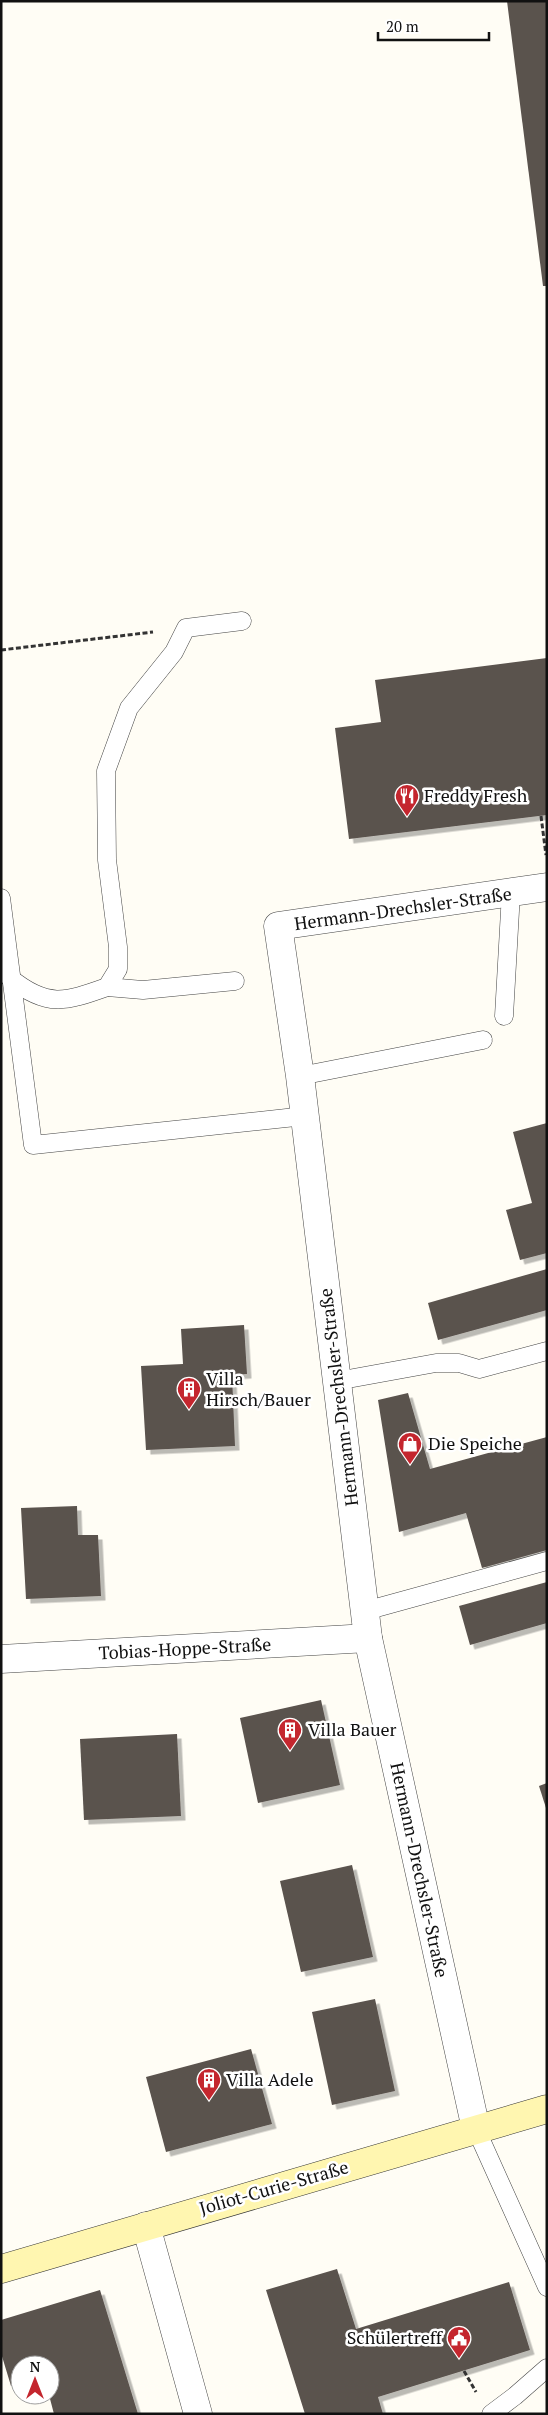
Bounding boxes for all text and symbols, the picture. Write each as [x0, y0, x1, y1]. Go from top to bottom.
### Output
scale bar [378, 10, 489, 42]
text: 20 m [386, 16, 419, 36]
restaurant icon: Freddy Fresh [394, 783, 420, 817]
place label: Freddy Fresh [424, 783, 528, 807]
street label: Hermann-Drechsler-Straße [293, 881, 513, 935]
street label: Hermann-Drechsler-Straße [313, 1287, 363, 1507]
place label: Villa Hirsch/Bauer [206, 1366, 311, 1411]
building icon: Villa Hirsch/Bauer [176, 1376, 202, 1410]
shop icon: Die Speiche [397, 1431, 423, 1465]
place label: Die Speiche [428, 1431, 522, 1455]
street label: Tobias-Hoppe-Straße [98, 1631, 272, 1665]
building icon: Villa Bauer [277, 1717, 303, 1751]
place label: Villa Bauer [308, 1717, 397, 1741]
street label: Hermann-Drechsler-Straße [385, 1760, 455, 1980]
building icon: Villa Adele [196, 2067, 222, 2101]
place label: Villa Adele [226, 2067, 314, 2091]
street label: Joliot-Curie-Straße [196, 2154, 351, 2220]
place label: Schülertreff [347, 2325, 444, 2349]
public building icon: Schülertreff [446, 2325, 472, 2359]
north arrow [10, 2355, 60, 2405]
text: N [30, 2357, 41, 2376]

